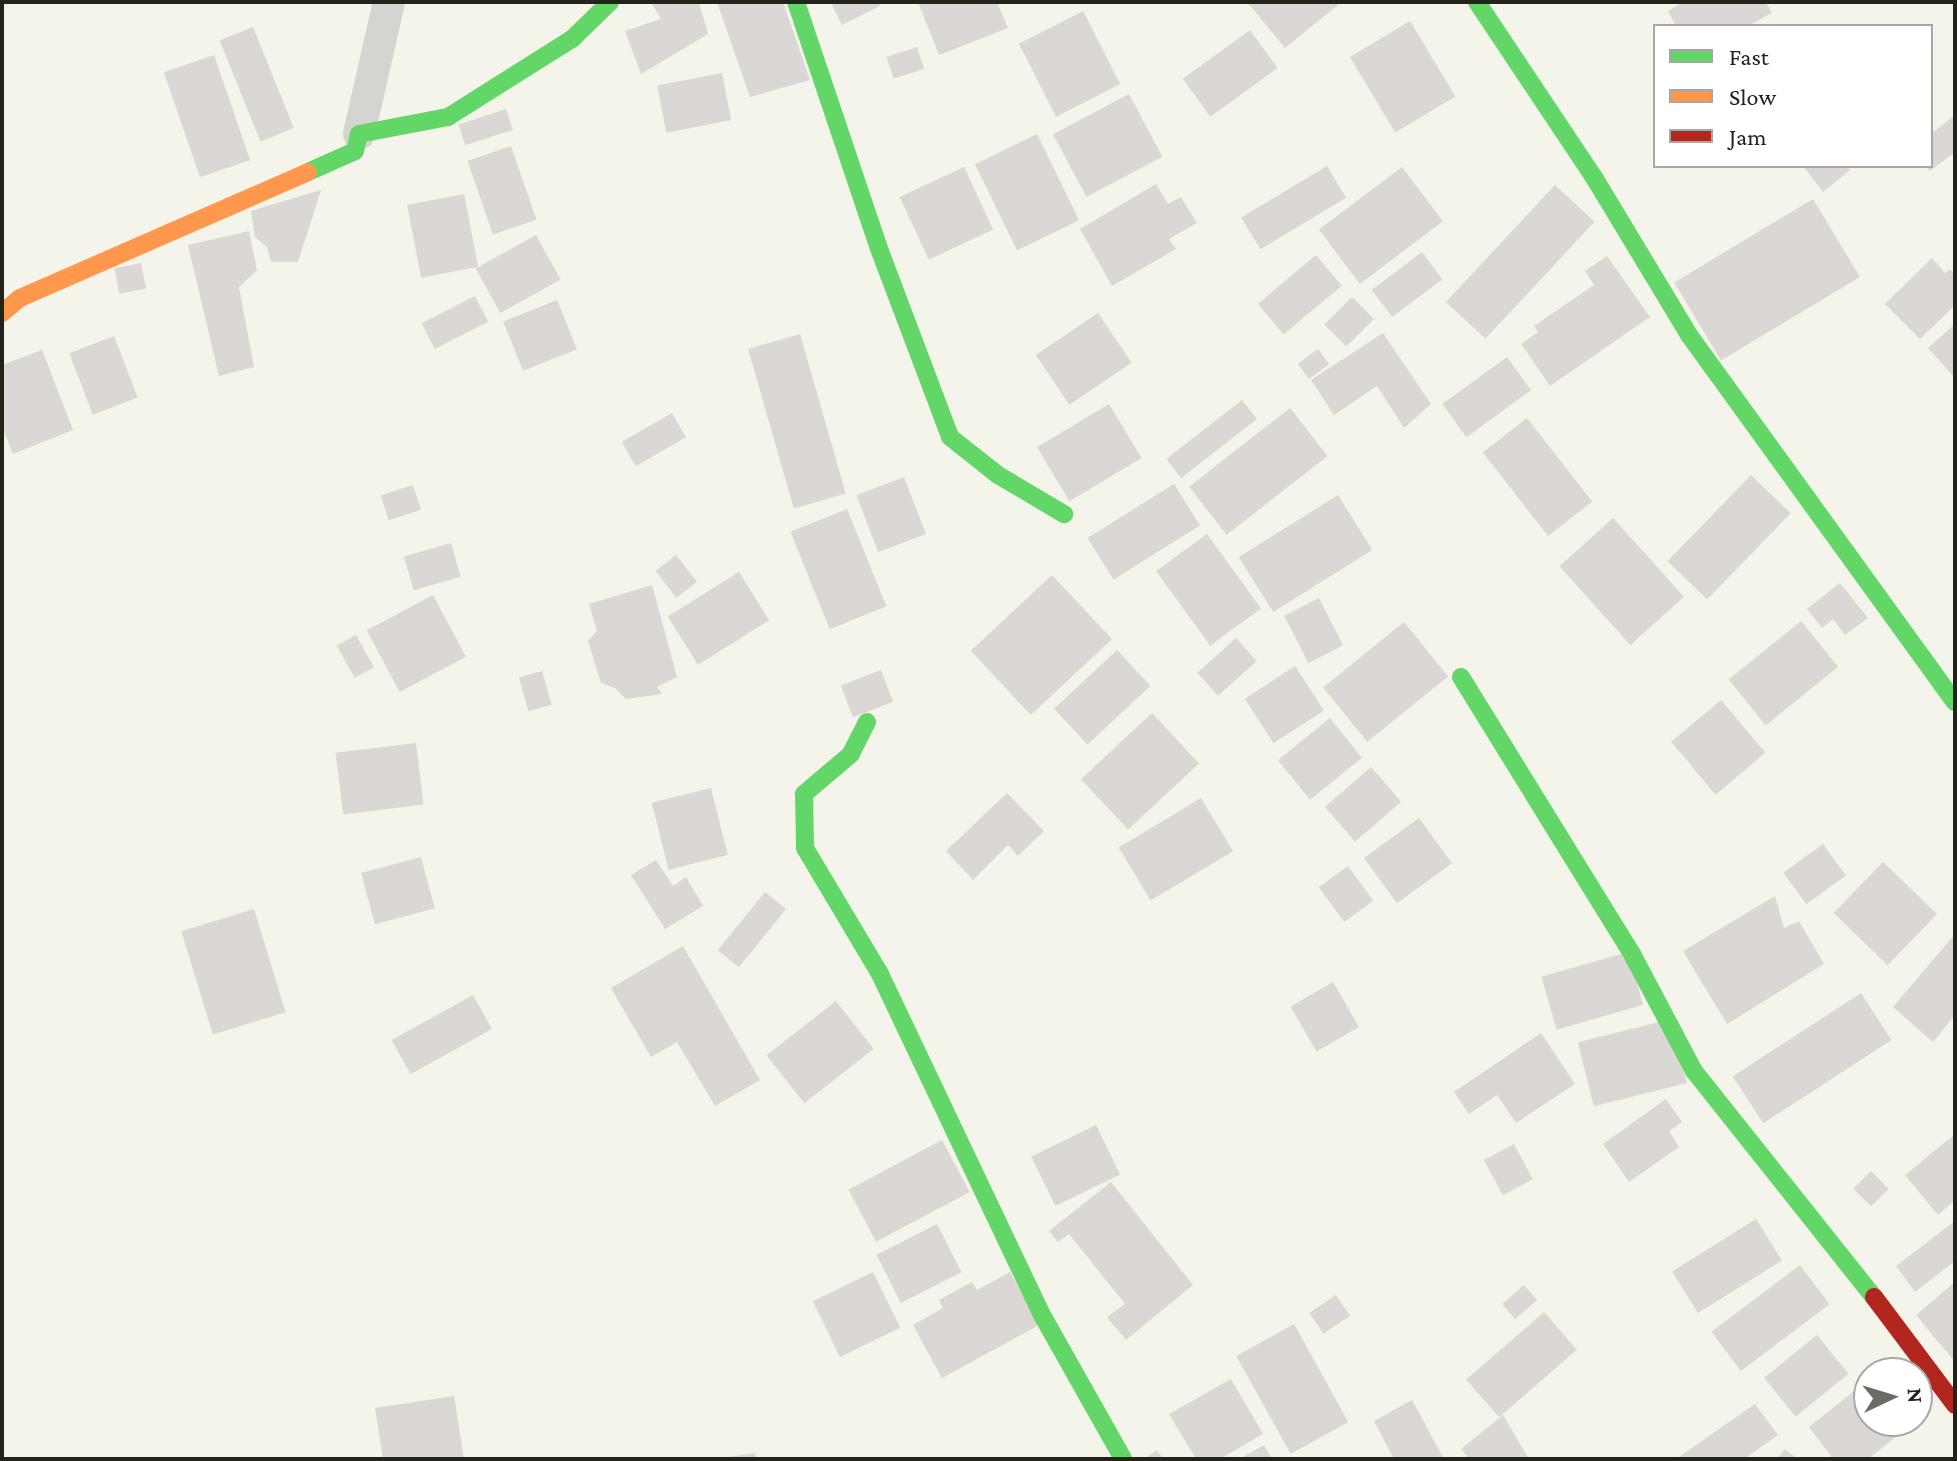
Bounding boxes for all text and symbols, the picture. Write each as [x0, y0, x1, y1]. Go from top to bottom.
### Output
legend [1653, 24, 1933, 168]
text: Fast [1729, 43, 1769, 70]
text: Slow [1729, 83, 1776, 110]
text: Jam [1729, 123, 1767, 150]
north arrow [1853, 1357, 1933, 1437]
text: N [1902, 1387, 1928, 1404]

